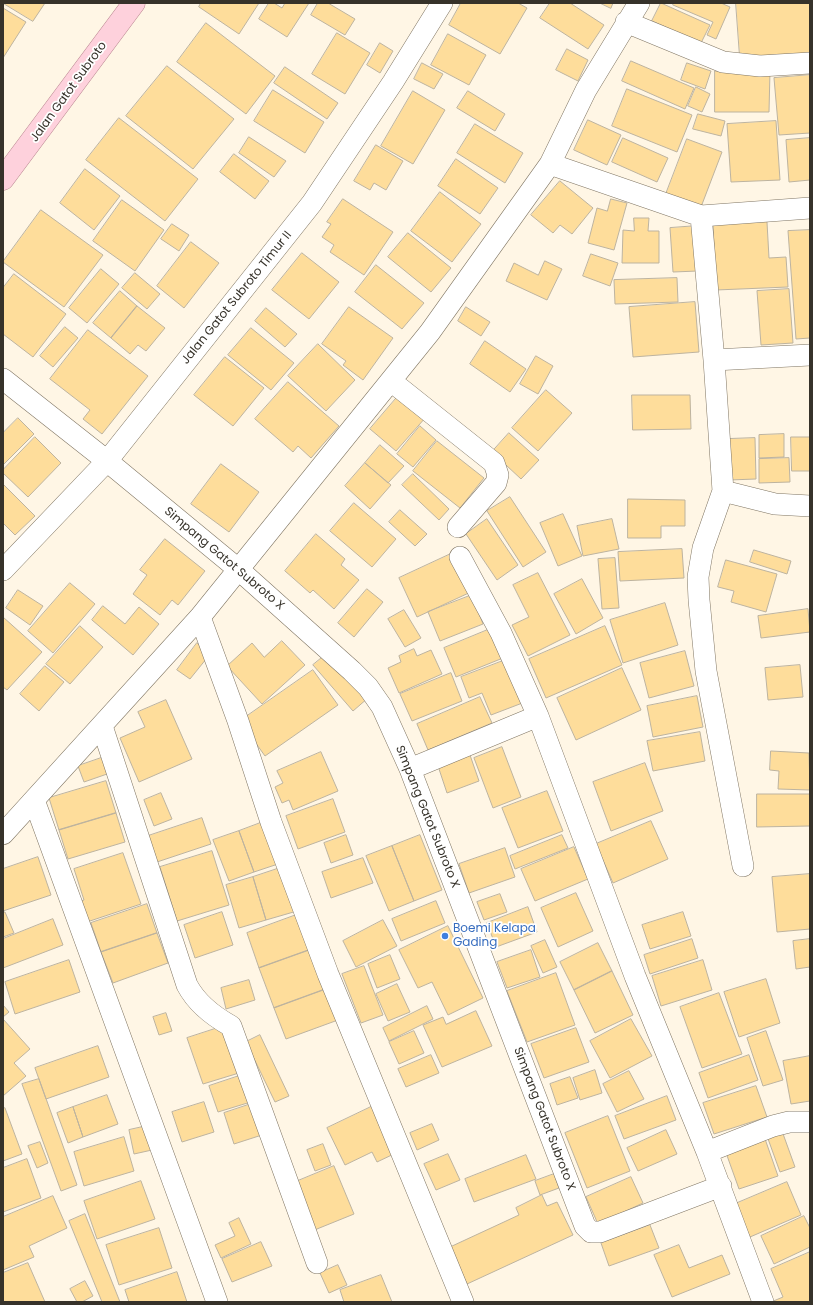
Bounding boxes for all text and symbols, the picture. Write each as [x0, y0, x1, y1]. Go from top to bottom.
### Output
street label: Jalan Gatot Subroto [28, 39, 110, 145]
street label: Jalan Gatot Subroto Timur II [179, 229, 295, 367]
street label: Simpang Gatot Subroto X [161, 505, 287, 613]
street label: Simpang Gatot Subroto X [392, 744, 462, 890]
place label: Boemi Kelapa Gading [453, 922, 536, 950]
marker: Boemi Kelapa Gading [440, 931, 450, 941]
street label: Simpang Gatot Subroto X [510, 1045, 578, 1193]

